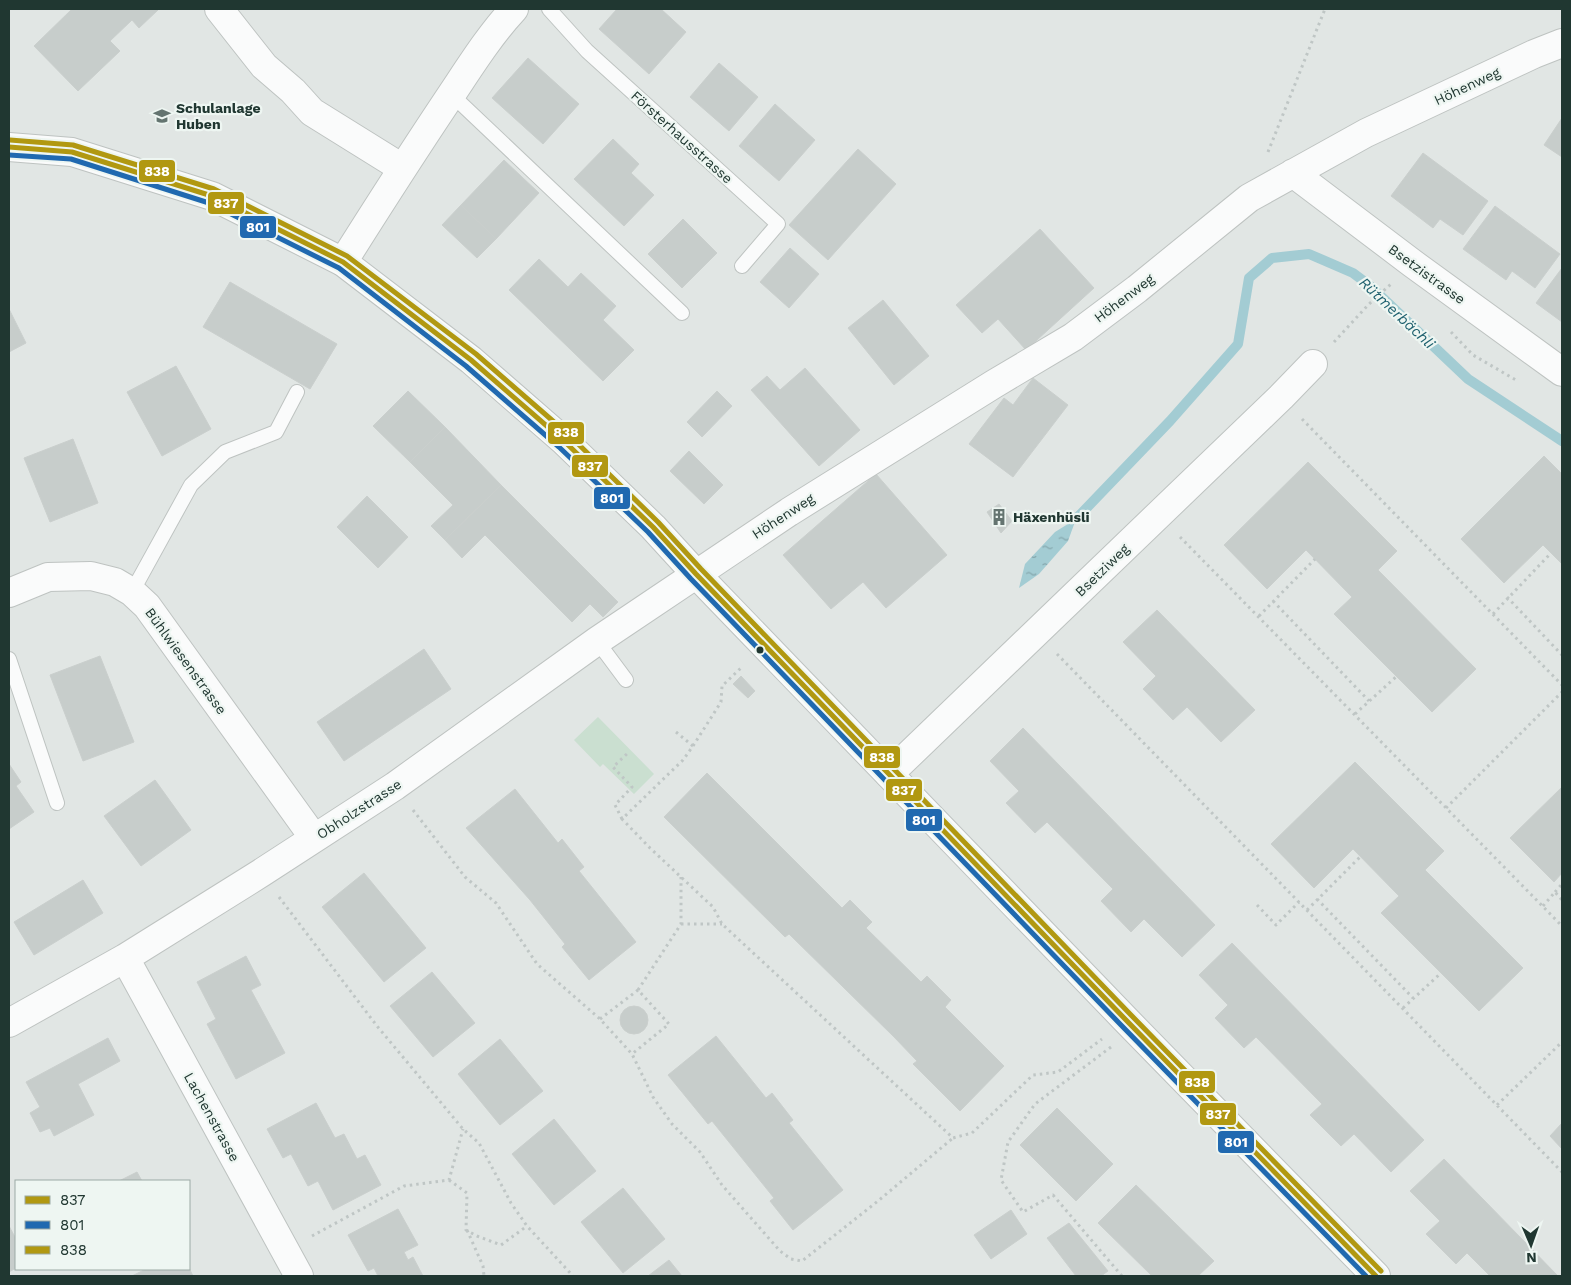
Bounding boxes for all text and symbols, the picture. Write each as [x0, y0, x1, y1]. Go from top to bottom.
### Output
street label: Höhenweg [1432, 64, 1503, 108]
street label: Försterhausstrasse [628, 87, 736, 187]
place label: Schulanlage Huben [176, 100, 261, 132]
school or university icon: Schulanlage Huben [152, 106, 172, 126]
line badge: 838 [138, 159, 176, 183]
text: 838 [144, 163, 170, 179]
line badge: 837 [207, 191, 245, 215]
text: 837 [213, 195, 239, 211]
line badge: 801 [239, 215, 277, 239]
text: 801 [246, 219, 270, 235]
street label: Bsetzistrasse [1385, 241, 1469, 307]
street label: Höhenweg [1091, 270, 1158, 326]
water label: Rütmerbächli [1355, 273, 1439, 353]
line badge: 838 [547, 421, 585, 445]
text: 838 [553, 424, 579, 440]
line badge: 837 [571, 454, 609, 478]
text: 837 [577, 458, 603, 474]
line badge: 801 [593, 486, 631, 510]
text: 801 [600, 490, 624, 506]
street label: Höhenweg [749, 490, 818, 542]
building icon: Häxenhüsli [989, 507, 1009, 527]
place label: Häxenhüsli [1013, 509, 1090, 525]
street label: Bsetziweg [1072, 540, 1133, 600]
street label: Bühlwiesenstrasse [142, 605, 230, 717]
unlabelled marker [755, 645, 765, 655]
line badge: 838 [863, 745, 901, 769]
text: 838 [869, 749, 895, 765]
street label: Obholzstrasse [314, 776, 404, 842]
line badge: 837 [885, 778, 923, 802]
text: 837 [891, 782, 917, 798]
line badge: 801 [905, 808, 943, 832]
text: 801 [912, 812, 936, 828]
street label: Lachenstrasse [181, 1070, 243, 1164]
line badge: 838 [1178, 1070, 1216, 1094]
text: 838 [1184, 1074, 1210, 1090]
line badge: 837 [1199, 1102, 1237, 1126]
text: 837 [1205, 1106, 1231, 1122]
line badge: 801 [1217, 1130, 1255, 1154]
text: 801 [1224, 1134, 1248, 1150]
legend [15, 1180, 190, 1270]
text: 837 [60, 1191, 86, 1209]
text: 801 [60, 1216, 84, 1234]
north arrow [1506, 1220, 1556, 1270]
text: 838 [60, 1241, 87, 1259]
text: N [1526, 1250, 1537, 1266]

